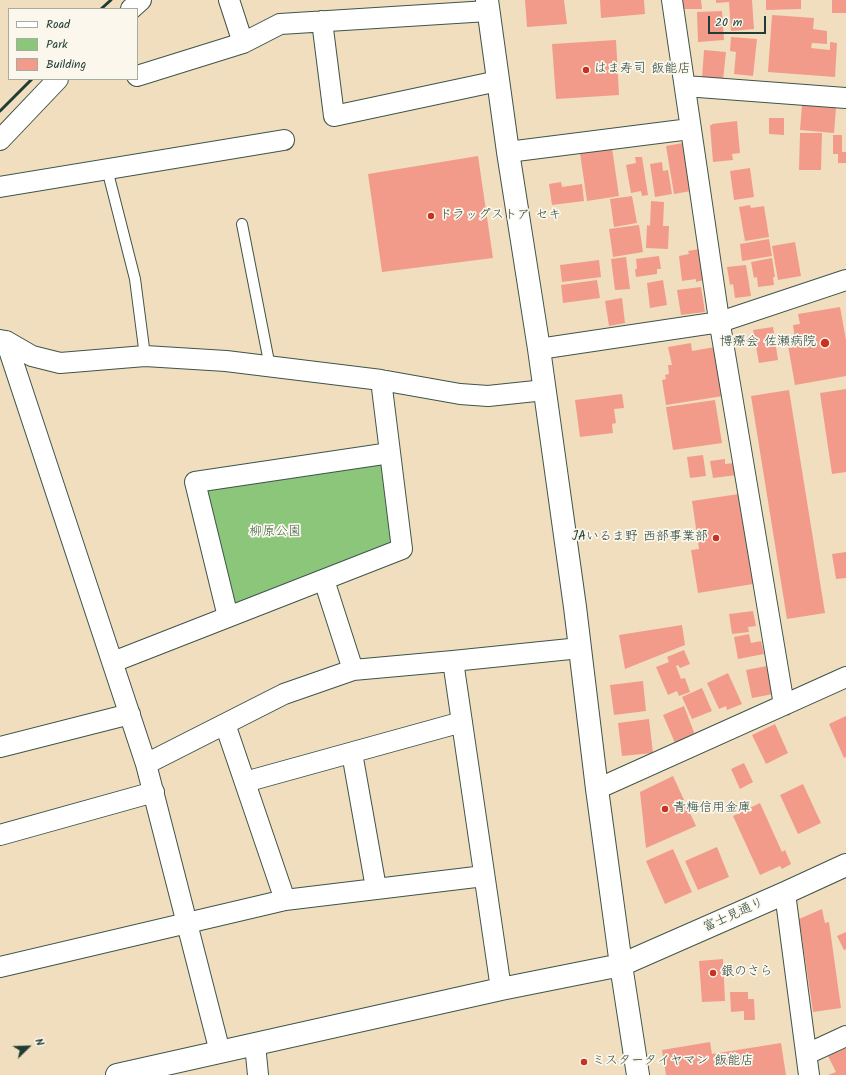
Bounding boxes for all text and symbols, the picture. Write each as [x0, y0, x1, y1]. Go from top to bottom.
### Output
legend [8, 8, 138, 80]
scale bar [710, 8, 768, 34]
text: 20 m [715, 13, 742, 32]
text: Road [46, 15, 70, 34]
text: Park [46, 35, 68, 54]
text: Building [46, 55, 86, 74]
place label: はま寿司 飯能店 [594, 62, 690, 78]
marker: はま寿司 飯能店 [581, 65, 591, 75]
place label: ドラッグストア セキ [439, 208, 561, 224]
marker: ドラッグストア セキ [426, 211, 436, 221]
place label: 博療会 佐瀬病院 [720, 335, 816, 351]
marker: 博療会 佐瀬病院 [819, 337, 831, 349]
park label: 柳原公園 [249, 525, 301, 541]
place label: JAいるま野 西部事業部 [572, 530, 708, 546]
marker: JAいるま野 西部事業部 [711, 533, 721, 543]
place label: 青梅信用金庫 [673, 801, 751, 817]
marker: 青梅信用金庫 [660, 804, 670, 814]
street label: 富士見通り [701, 896, 767, 936]
place label: 銀のさら [721, 965, 773, 981]
marker: 銀のさら [708, 968, 718, 978]
north arrow [8, 1027, 48, 1067]
text: N [29, 1036, 49, 1049]
place label: ミスタータイヤマン 飯能店 [592, 1054, 753, 1070]
marker: ミスタータイヤマン 飯能店 [579, 1057, 589, 1067]

